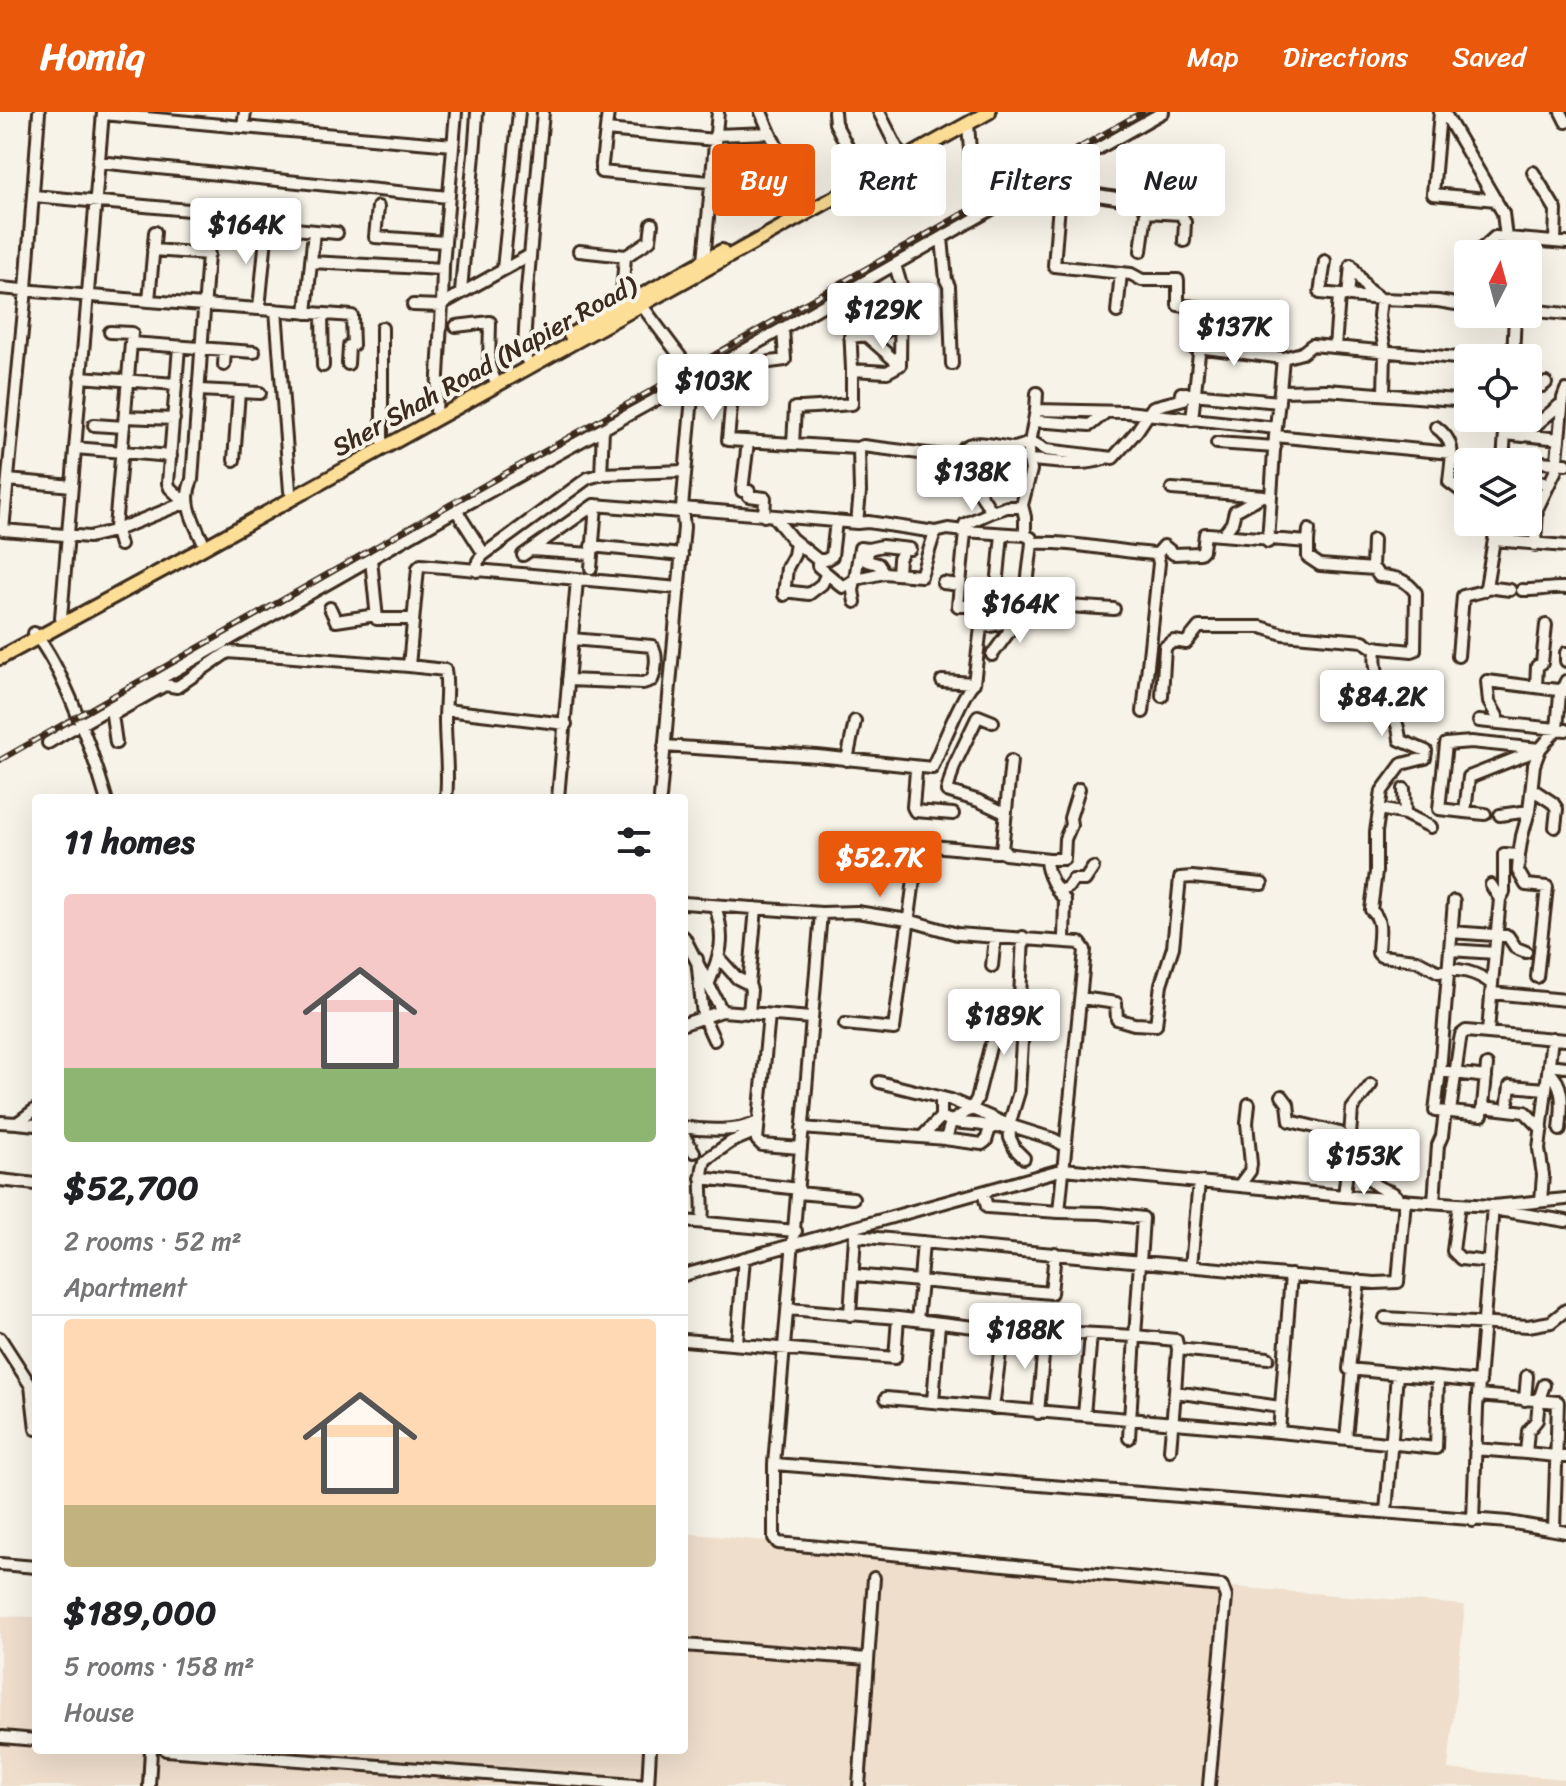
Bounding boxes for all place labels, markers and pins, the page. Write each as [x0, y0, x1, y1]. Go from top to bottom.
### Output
pin: $164K [190, 198, 302, 266]
pin: $129K [827, 283, 939, 351]
pin: $137K [1178, 300, 1290, 368]
pin: $103K [657, 354, 769, 422]
pin: $138K [916, 445, 1028, 513]
pin: $164K [964, 577, 1076, 645]
pin: $84.2K [1317, 670, 1447, 738]
pin: $52.7K [815, 831, 945, 899]
pin: $189K [948, 989, 1060, 1057]
pin: $153K [1308, 1129, 1420, 1197]
pin: $188K [969, 1303, 1081, 1371]

